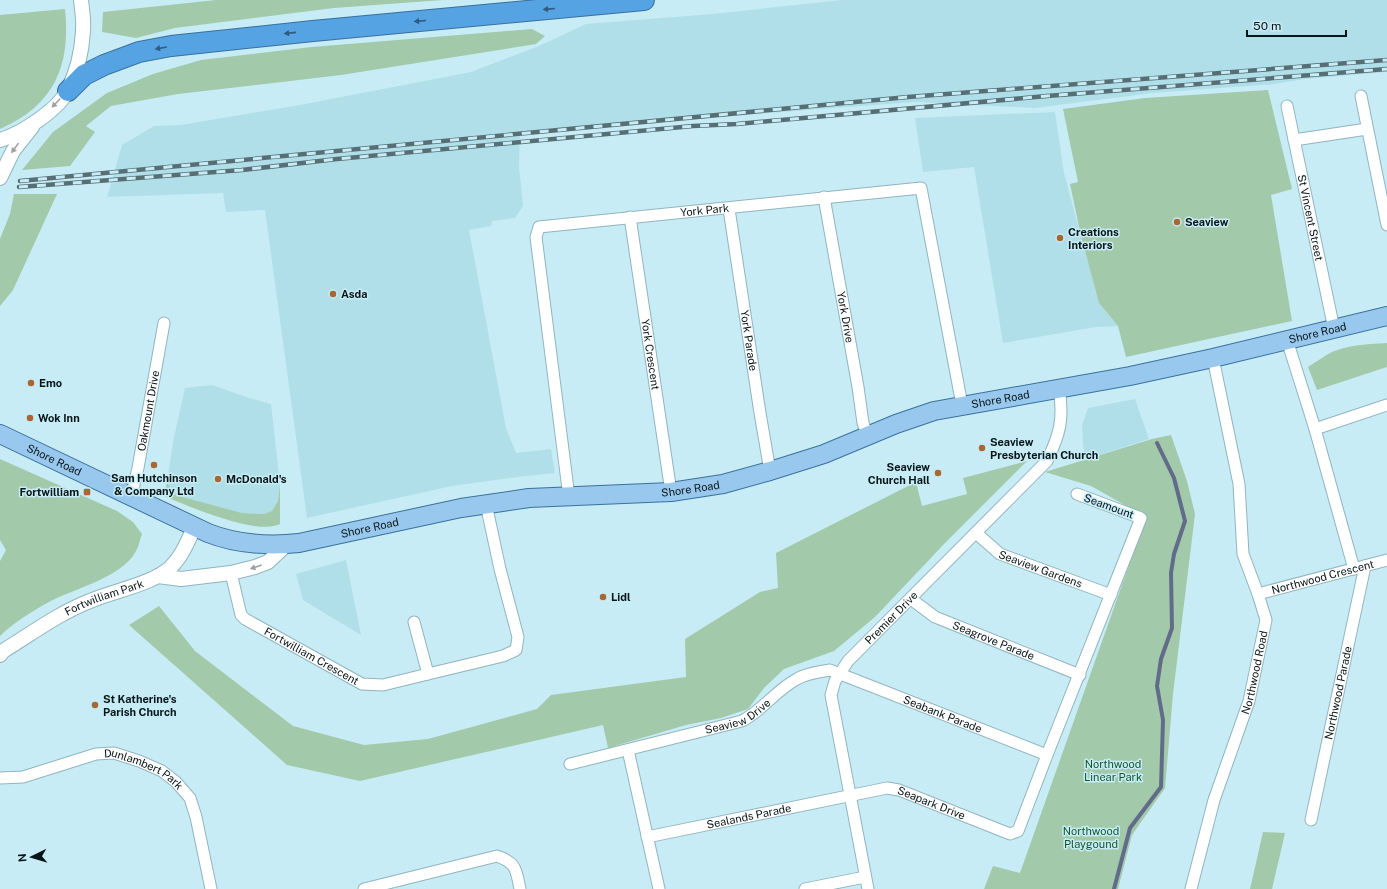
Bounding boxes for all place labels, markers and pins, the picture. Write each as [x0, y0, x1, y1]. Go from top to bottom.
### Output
place label: Seaview [1185, 216, 1229, 228]
marker: Seaview [1172, 217, 1182, 227]
place label: Creations Interiors [1068, 226, 1119, 251]
marker: Creations Interiors [1055, 233, 1065, 243]
place label: Asda [341, 288, 368, 300]
marker: Asda [328, 289, 338, 299]
place label: Emo [39, 377, 62, 389]
marker: Emo [26, 378, 36, 388]
place label: Wok Inn [38, 412, 80, 424]
marker: Wok Inn [25, 413, 35, 423]
place label: Seaview Presbyterian Church [990, 436, 1098, 461]
marker: Seaview Presbyterian Church [977, 443, 987, 453]
marker: Sam Hutchinson & Company Ltd [149, 460, 159, 470]
place label: Seaview Church Hall [868, 461, 930, 486]
marker: Seaview Church Hall [933, 468, 943, 478]
place label: Sam Hutchinson & Company Ltd [111, 472, 197, 497]
place label: McDonald's [226, 473, 287, 485]
marker: McDonald's [213, 474, 223, 484]
place label: Fortwilliam [19, 486, 79, 498]
marker: Fortwilliam [82, 487, 92, 497]
place label: Lidl [611, 591, 631, 603]
marker: Lidl [598, 592, 608, 602]
place label: St Katherine's Parish Church [103, 693, 177, 718]
marker: St Katherine's Parish Church [90, 700, 100, 710]

